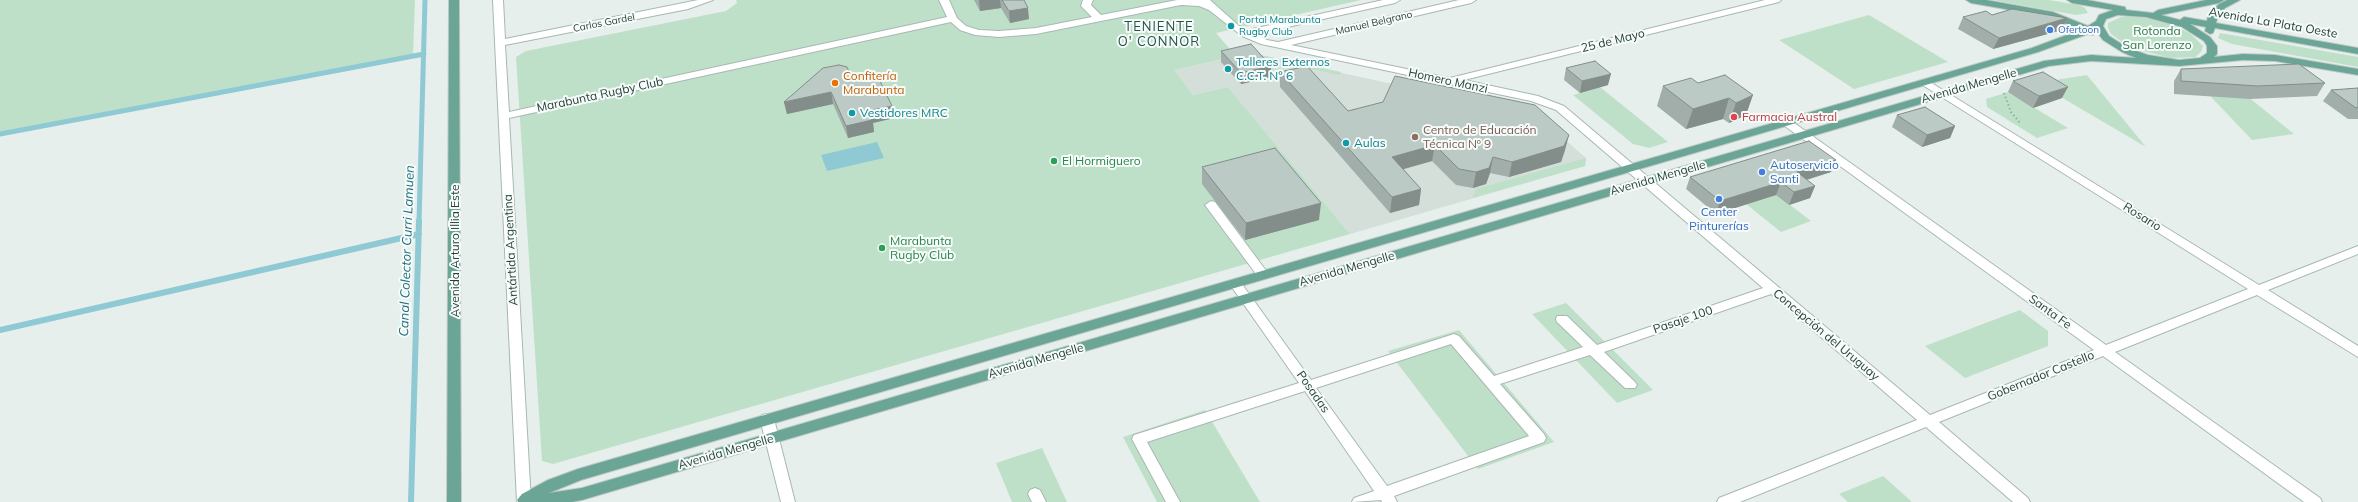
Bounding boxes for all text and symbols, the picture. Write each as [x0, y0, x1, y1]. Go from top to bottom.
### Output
street label: Avenida La Plata Oeste [2208, 5, 2338, 41]
street label: Manuel Belgrano [1334, 8, 1414, 38]
street label: Carlos Gardel [572, 11, 636, 35]
place label: Portal Marabunta Rugby Club [1239, 14, 1321, 38]
district label: TENIENTE O' CONNOR [1118, 19, 1200, 50]
marker: Portal Marabunta Rugby Club [1226, 21, 1236, 31]
place label: Ofertoon [2058, 24, 2099, 36]
park label: Rotonda San Lorenzo [2123, 24, 2191, 52]
marker: Ofertoon [2045, 25, 2055, 35]
street label: 25 de Mayo [1580, 26, 1646, 56]
place label: Talleres Externos C.C.T. N° 6 [1236, 55, 1330, 83]
marker: Talleres Externos C.C.T. N° 6 [1223, 64, 1233, 74]
street label: Avenida Mengelle [1920, 65, 2018, 107]
street label: Homero Manzi [1407, 66, 1489, 96]
place label: Confitería Marabunta [843, 69, 905, 97]
street label: Marabunta Rugby Club [535, 75, 665, 115]
marker: Confitería Marabunta [830, 78, 840, 88]
place label: Vestidores MRC [860, 106, 948, 120]
marker: Vestidores MRC [847, 108, 857, 118]
place label: Farmacia Austral [1742, 110, 1837, 124]
marker: Farmacia Austral [1729, 112, 1739, 122]
place label: Centro de Educación Técnica Nº 9 [1423, 123, 1537, 151]
marker: Centro de Educación Técnica Nº 9 [1410, 132, 1420, 142]
place label: Aulas [1354, 136, 1386, 150]
marker: Aulas [1341, 138, 1351, 148]
place label: El Hormiguero [1062, 154, 1141, 168]
marker: El Hormiguero [1049, 156, 1059, 166]
street label: Avenida Mengelle [1609, 157, 1707, 199]
place label: Autoservicio Santi [1770, 158, 1839, 186]
water label: Canal Colector Curri Lamuen [396, 165, 418, 337]
marker: Autoservicio Santi [1757, 167, 1767, 177]
street label: Avenida Arturo Illia Este [448, 184, 462, 318]
street label: Antártida Argentina [501, 194, 521, 306]
marker: Center Pinturerías [1714, 194, 1724, 204]
street label: Rosario [2120, 200, 2164, 234]
place label: Center Pinturerías [1689, 205, 1749, 233]
place label: Marabunta Rugby Club [890, 234, 954, 262]
marker: Marabunta Rugby Club [877, 243, 887, 253]
street label: Avenida Mengelle [1298, 248, 1396, 290]
street label: Concepción del Uruguay [1770, 286, 1882, 384]
street label: Santa Fe [2026, 292, 2074, 332]
street label: Pasaje 100 [1651, 303, 1715, 337]
street label: Avenida Mengelle [987, 340, 1085, 382]
street label: Gobernador Castello [1986, 348, 2096, 404]
street label: Posadas [1293, 368, 1333, 416]
street label: Avenida Mengelle [677, 431, 775, 473]

